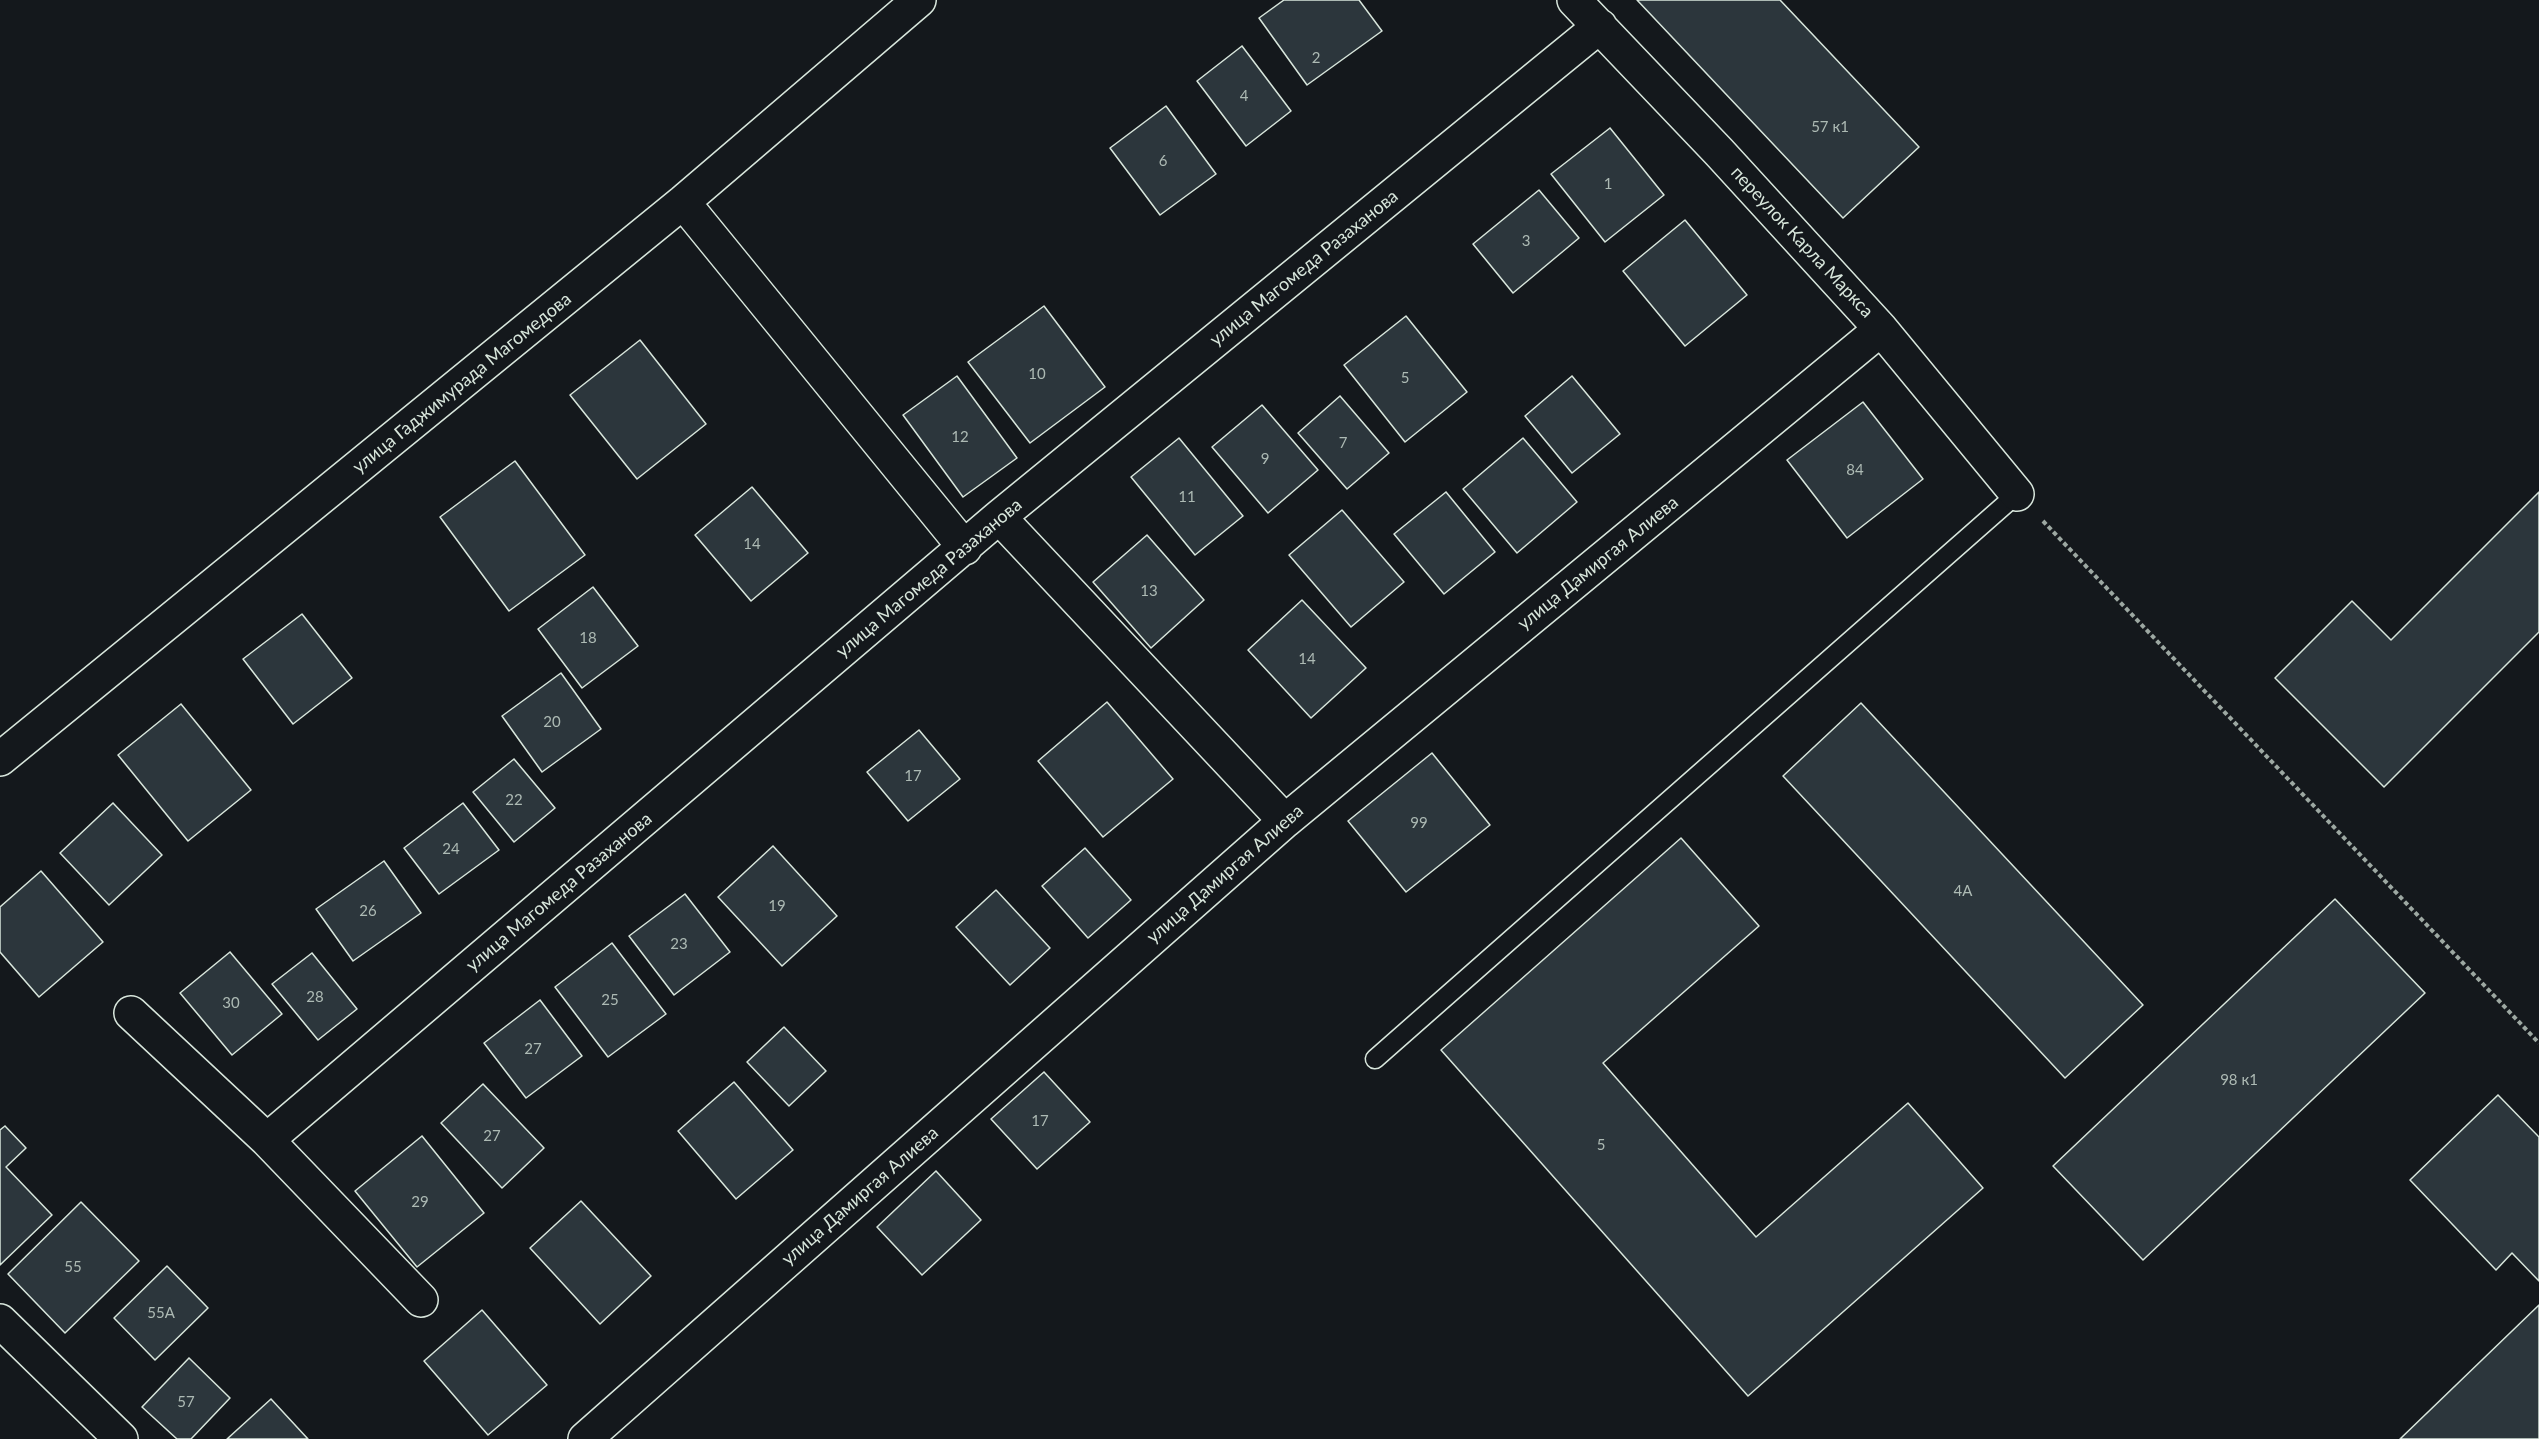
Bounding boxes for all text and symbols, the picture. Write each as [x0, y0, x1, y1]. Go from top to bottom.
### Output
house number: 2 [1312, 49, 1320, 67]
house number: 4 [1240, 87, 1248, 105]
house number: 57 к1 [1811, 118, 1849, 136]
house number: 6 [1159, 152, 1167, 170]
street label: переулок Карла Маркса [1726, 162, 1878, 322]
house number: 1 [1604, 175, 1612, 193]
street label: улица Магомеда Разаханова [1206, 185, 1402, 351]
house number: 3 [1522, 232, 1530, 250]
street label: улица Гаджимурада Магомедова [348, 288, 576, 478]
house number: 10 [1028, 365, 1046, 383]
house number: 5 [1401, 369, 1409, 387]
house number: 12 [951, 428, 969, 446]
house number: 7 [1339, 434, 1347, 452]
house number: 9 [1261, 450, 1269, 468]
house number: 84 [1846, 461, 1864, 479]
house number: 11 [1178, 488, 1196, 506]
street label: улица Дамиргая Алиева [1513, 492, 1683, 634]
street label: улица Магомеда Разаханова [832, 494, 1026, 662]
house number: 14 [743, 535, 761, 553]
house number: 13 [1140, 582, 1158, 600]
house number: 18 [579, 629, 597, 647]
house number: 14 [1298, 650, 1316, 668]
house number: 20 [543, 713, 561, 731]
house number: 17 [904, 767, 922, 785]
house number: 22 [505, 791, 523, 809]
street label: улица Дамиргая Алиева [1142, 800, 1308, 948]
street label: улица Магомеда Разаханова [462, 808, 656, 976]
house number: 99 [1410, 814, 1428, 832]
house number: 24 [442, 840, 460, 858]
house number: 4А [1954, 882, 1972, 900]
house number: 19 [768, 897, 786, 915]
house number: 26 [359, 902, 377, 920]
house number: 23 [670, 935, 688, 953]
house number: 28 [306, 988, 324, 1006]
house number: 25 [601, 991, 619, 1009]
house number: 30 [222, 994, 240, 1012]
house number: 27 [524, 1040, 542, 1058]
house number: 98 к1 [2220, 1071, 2258, 1089]
house number: 17 [1031, 1112, 1049, 1130]
street label: улица Дамиргая Алиева [777, 1122, 943, 1270]
house number: 27 [483, 1127, 501, 1145]
house number: 5 [1597, 1136, 1605, 1154]
house number: 29 [411, 1193, 429, 1211]
house number: 55 [64, 1258, 82, 1276]
house number: 55А [147, 1304, 175, 1322]
house number: 57 [177, 1393, 195, 1411]

